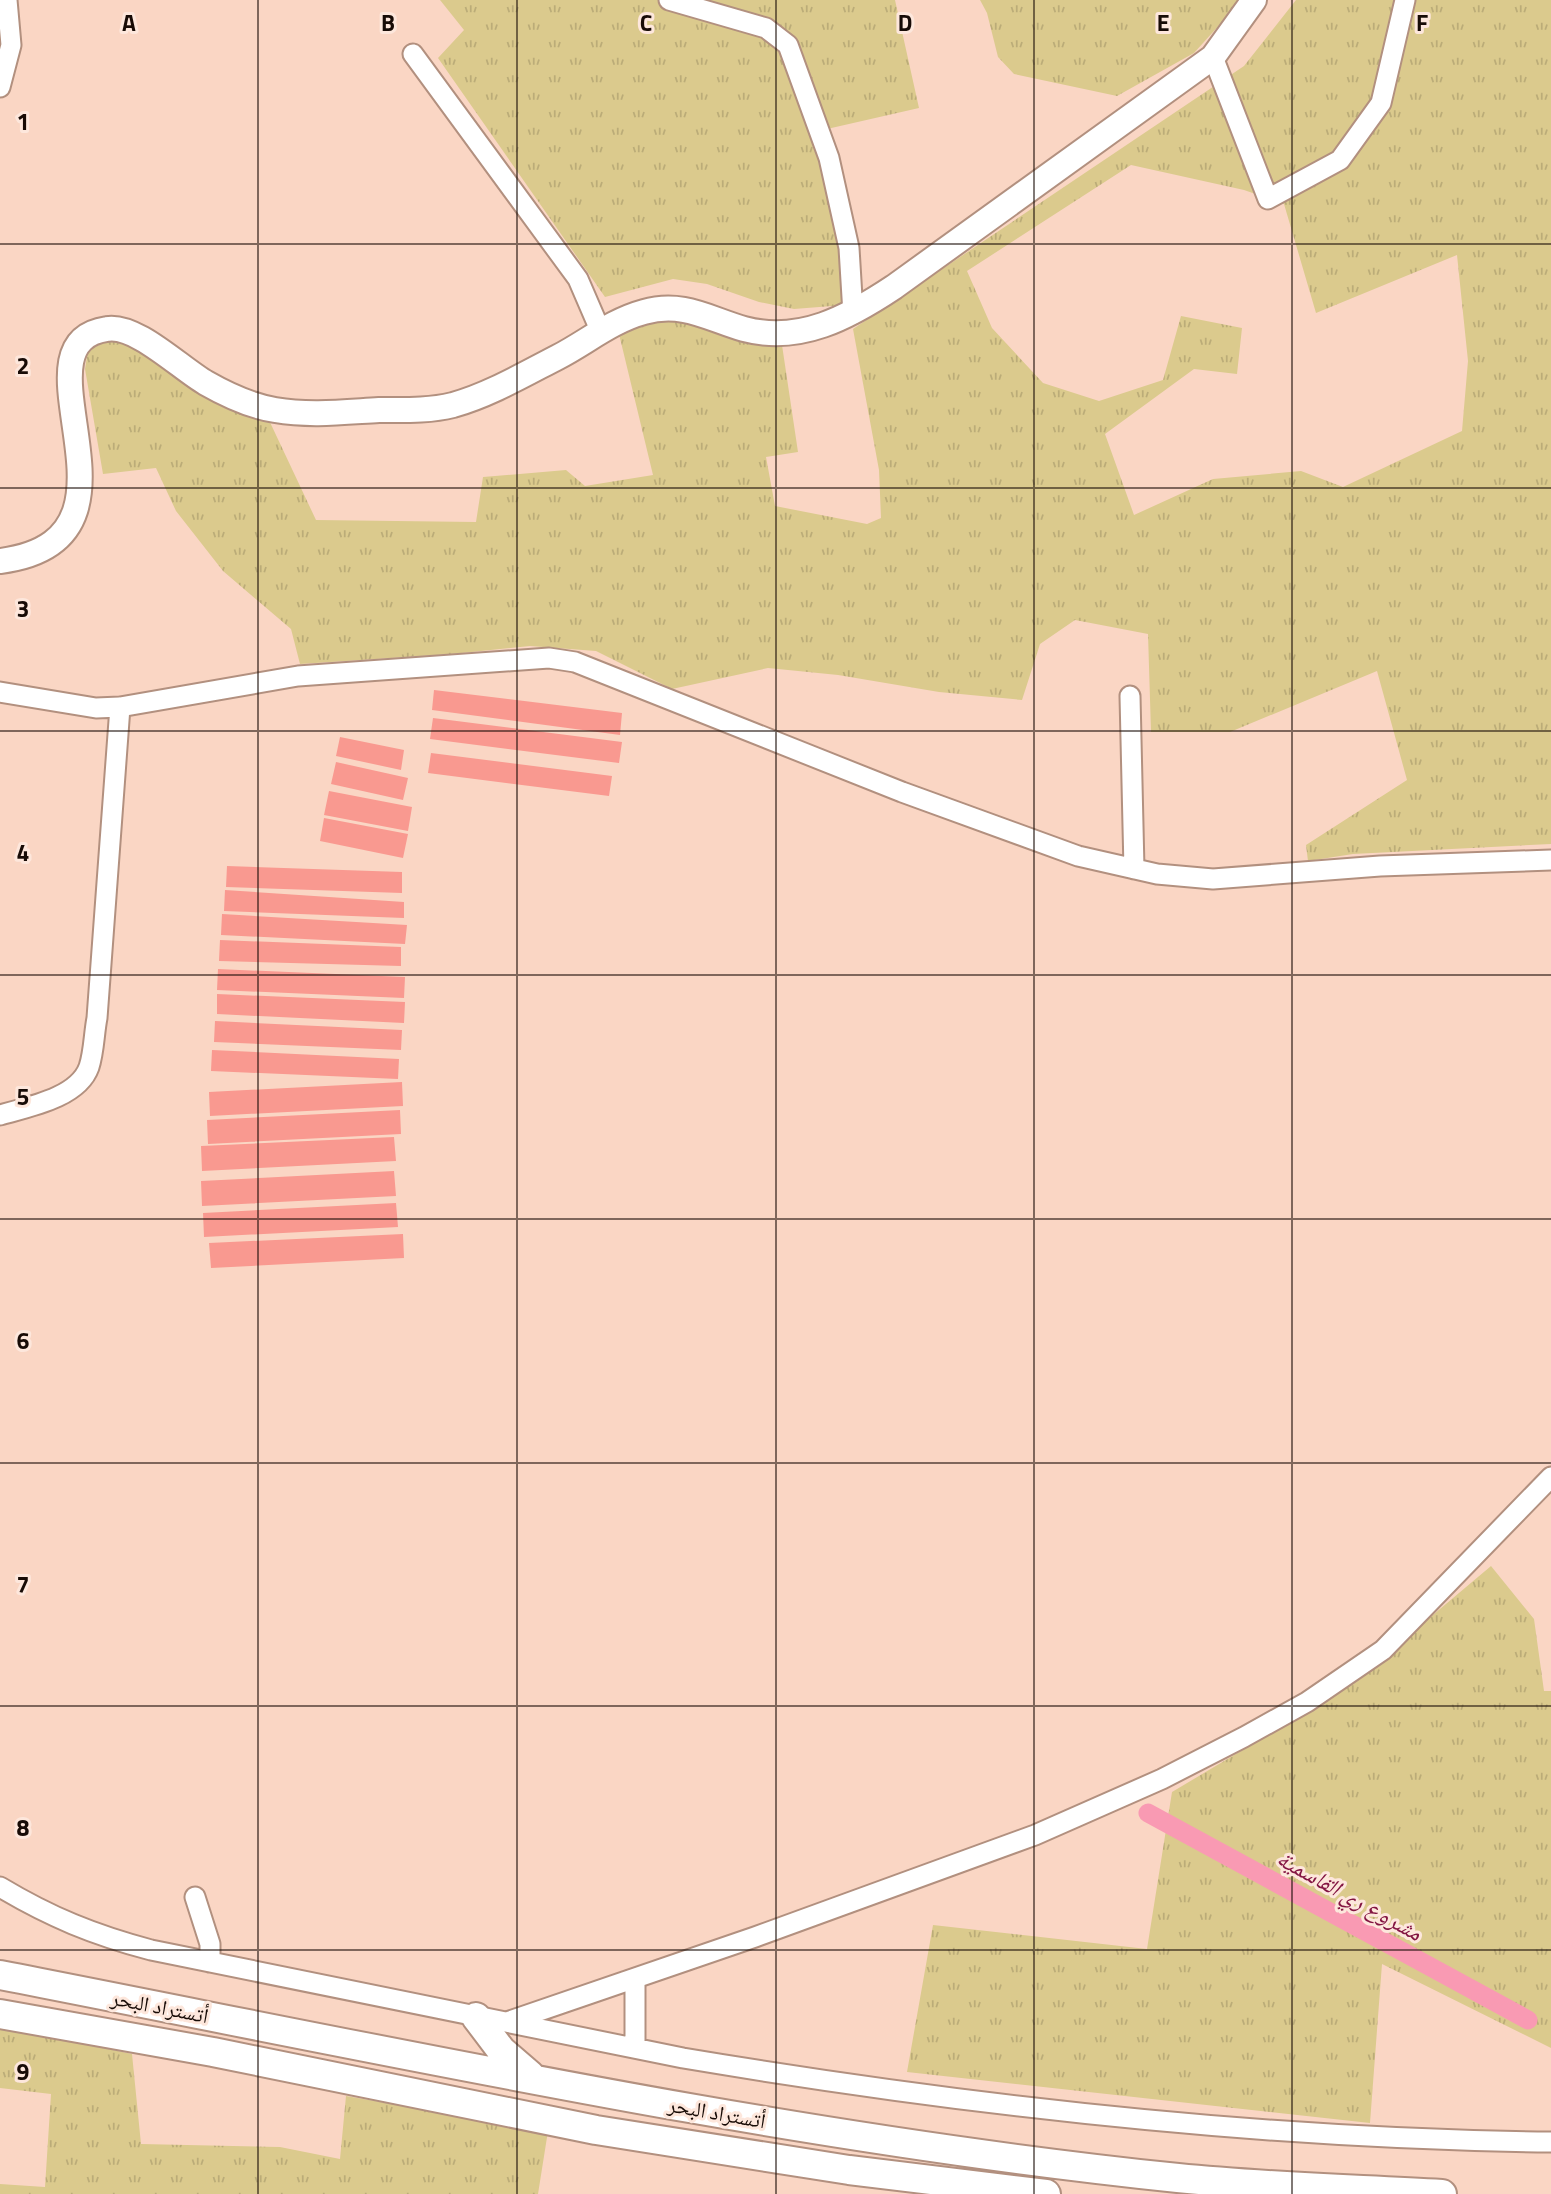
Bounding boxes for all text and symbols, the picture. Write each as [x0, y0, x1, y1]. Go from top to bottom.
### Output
text: A [122, 5, 136, 40]
text: B [381, 5, 395, 40]
text: C [640, 5, 652, 40]
text: D [898, 5, 912, 40]
text: E [1157, 5, 1169, 40]
text: F [1416, 5, 1428, 40]
text: 1 [17, 104, 29, 139]
text: 2 [17, 348, 29, 383]
text: 3 [17, 591, 29, 626]
text: 4 [17, 835, 29, 870]
text: 5 [17, 1079, 29, 1114]
text: 6 [17, 1323, 30, 1358]
text: 7 [17, 1567, 29, 1602]
text: 8 [17, 1810, 30, 1845]
water label: مشروع ري القاسمية [1270, 1841, 1429, 1951]
street label: أتستراد البحر [108, 1981, 211, 2031]
text: 9 [17, 2054, 30, 2089]
street label: أتستراد البحر [665, 2088, 768, 2136]

